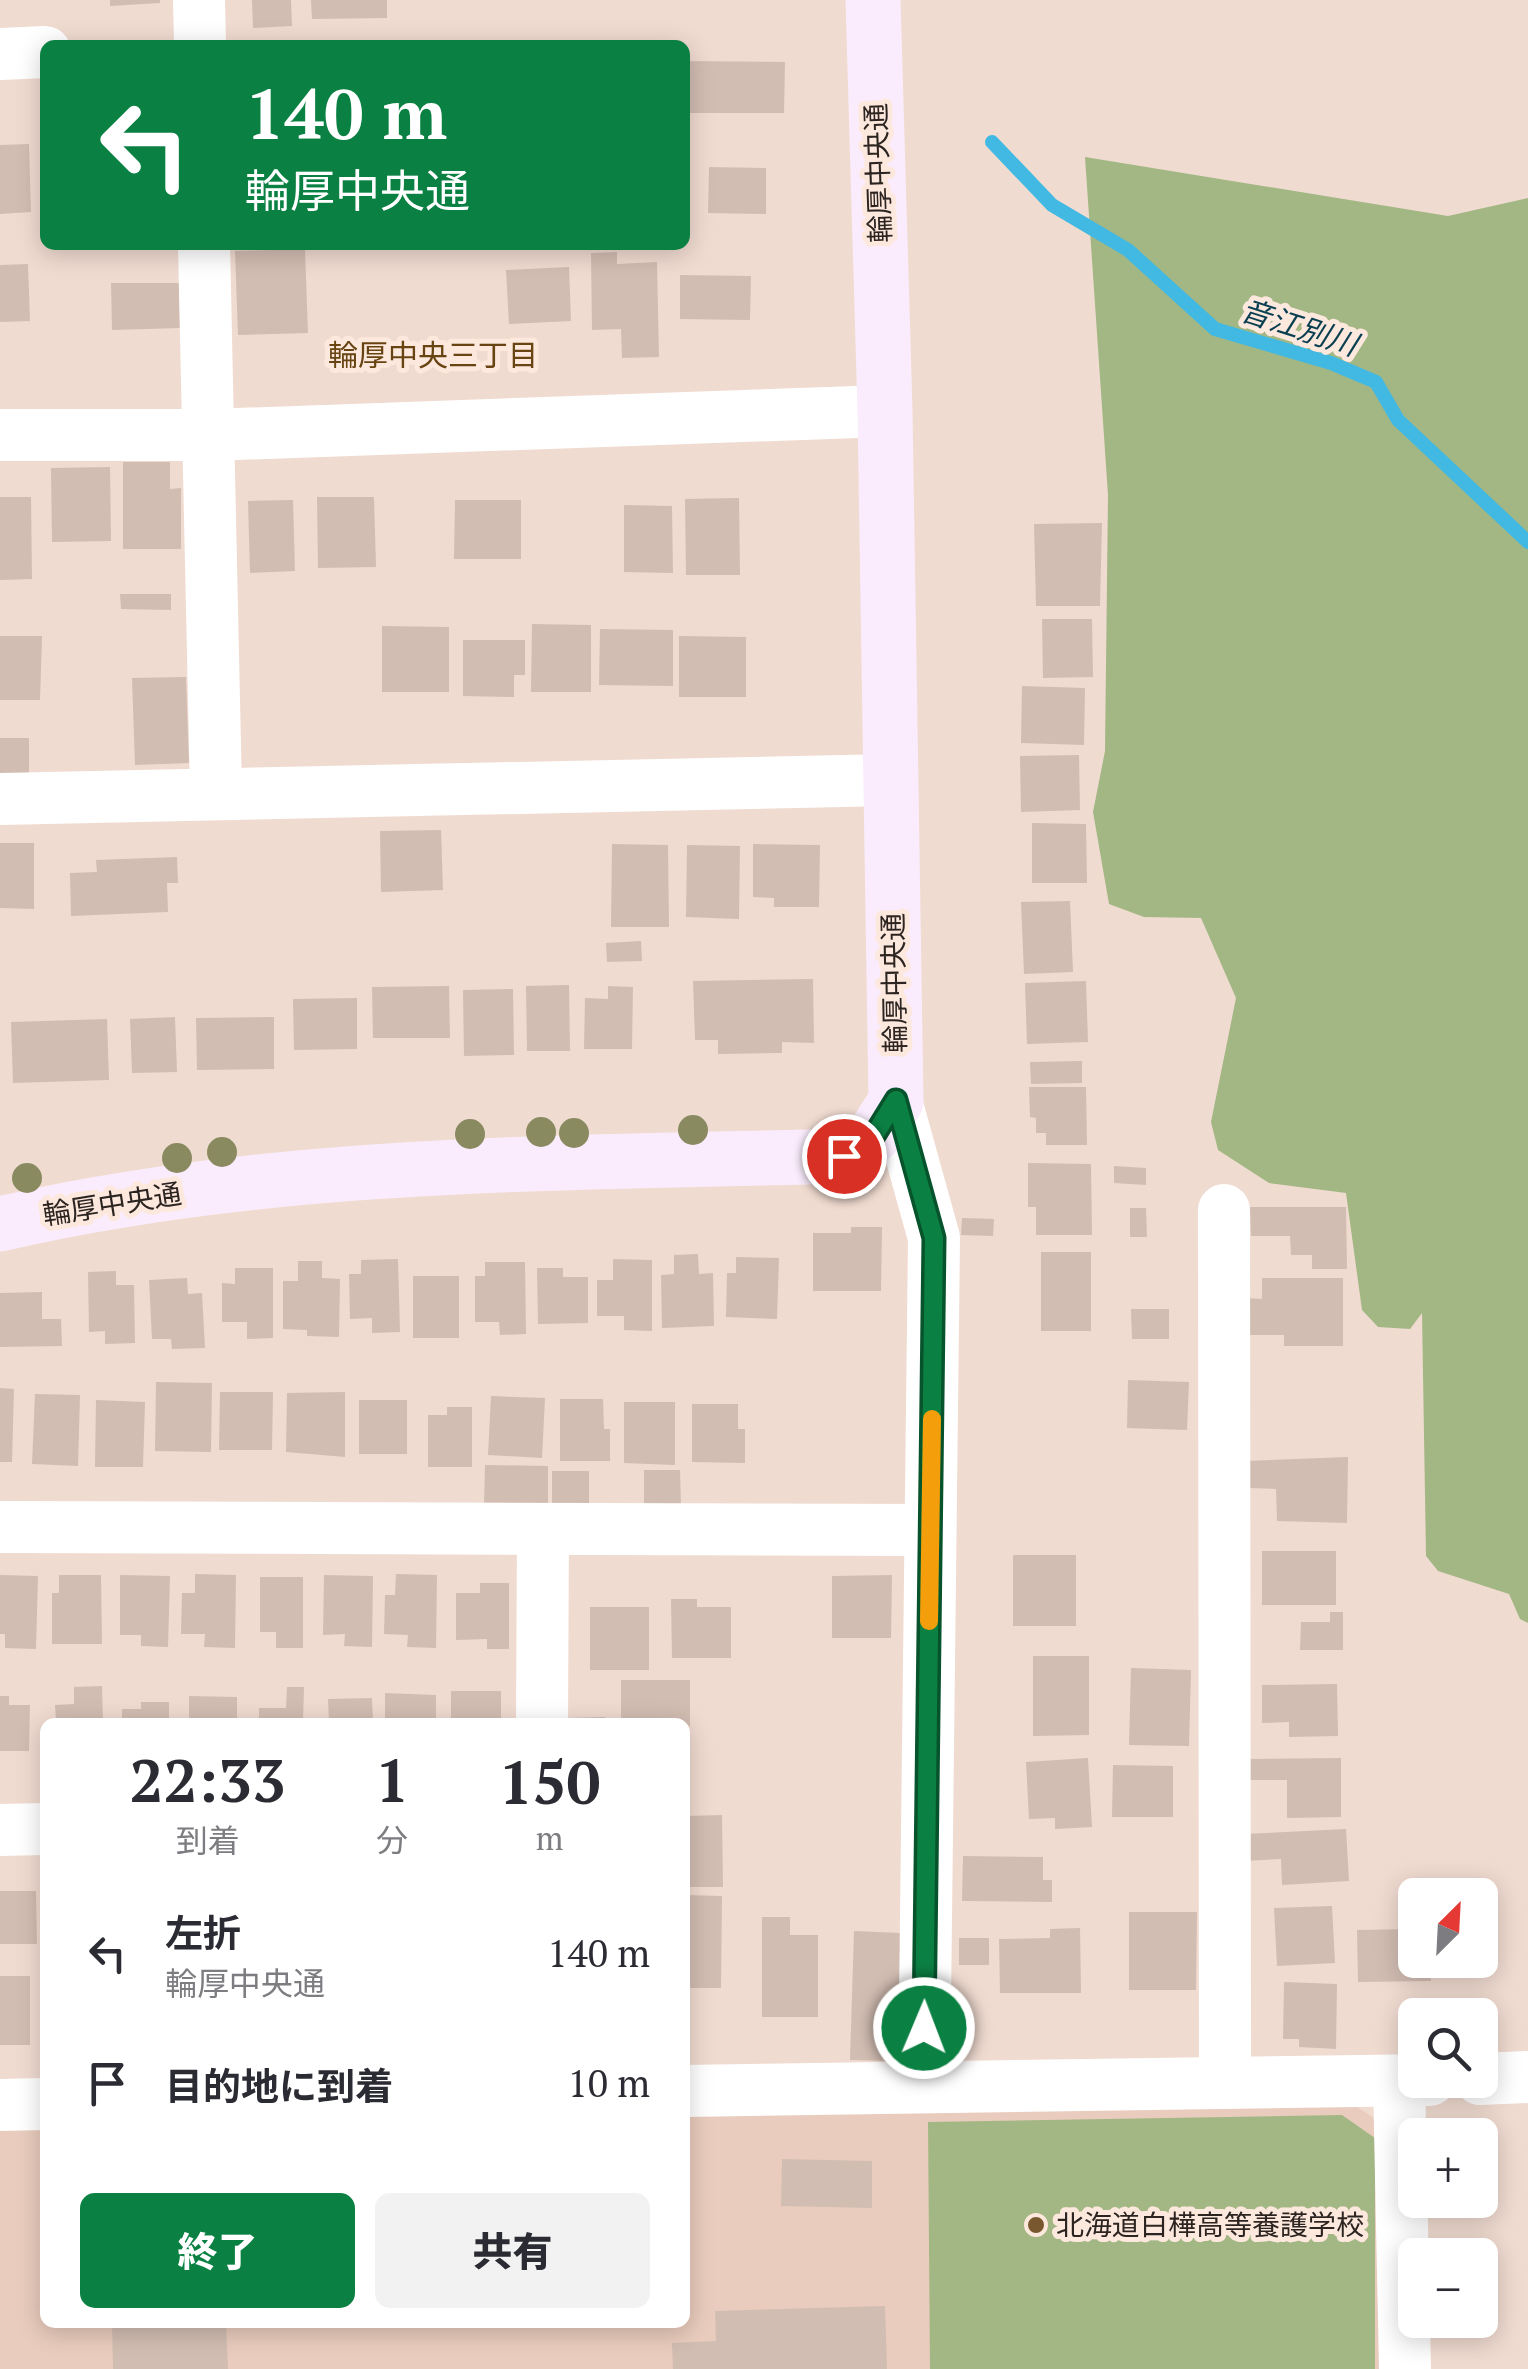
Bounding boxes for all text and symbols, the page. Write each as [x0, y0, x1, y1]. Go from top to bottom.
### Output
text: 140 m [245, 66, 447, 159]
icon: left [80, 80, 210, 210]
street label: 輪厚中央通 [857, 102, 898, 244]
text: 輪厚中央通 [245, 160, 470, 220]
water label: 音江別川 [1236, 289, 1365, 366]
district label: 輪厚中央三丁目 [328, 335, 538, 375]
street label: 輪厚中央通 [874, 913, 913, 1053]
pin [802, 1114, 887, 1199]
icon: arrive [817, 1129, 872, 1184]
street label: 輪厚中央通 [40, 1174, 184, 1233]
text: 22:33 [130, 1740, 286, 1819]
text: 1 [375, 1740, 409, 1819]
text: 150 [499, 1742, 600, 1821]
text: m [536, 1817, 563, 1859]
text: 到着 [176, 1819, 240, 1861]
text: 分 [376, 1819, 408, 1861]
north arrow [1398, 1878, 1498, 1978]
map controls [1398, 1878, 1498, 2338]
text: 左折 [165, 1908, 241, 1958]
icon: left [80, 1926, 135, 1981]
text: 140 m [547, 1928, 650, 1978]
text: 輪厚中央通 [165, 1962, 325, 2004]
position arrow [872, 1976, 976, 2080]
button: search [1398, 1998, 1498, 2098]
icon: arrive [80, 2056, 135, 2111]
text: 10 m [567, 2058, 650, 2108]
text: 目的地に到着 [165, 2061, 393, 2111]
button: + [1398, 2118, 1498, 2218]
button: 終了 [80, 2193, 355, 2308]
button: 共有 [375, 2193, 650, 2308]
place label: 北海道白樺高等養護学校 [1056, 2206, 1364, 2243]
marker: 北海道白樺高等養護学校 [1025, 2214, 1047, 2236]
button: − [1398, 2238, 1498, 2338]

